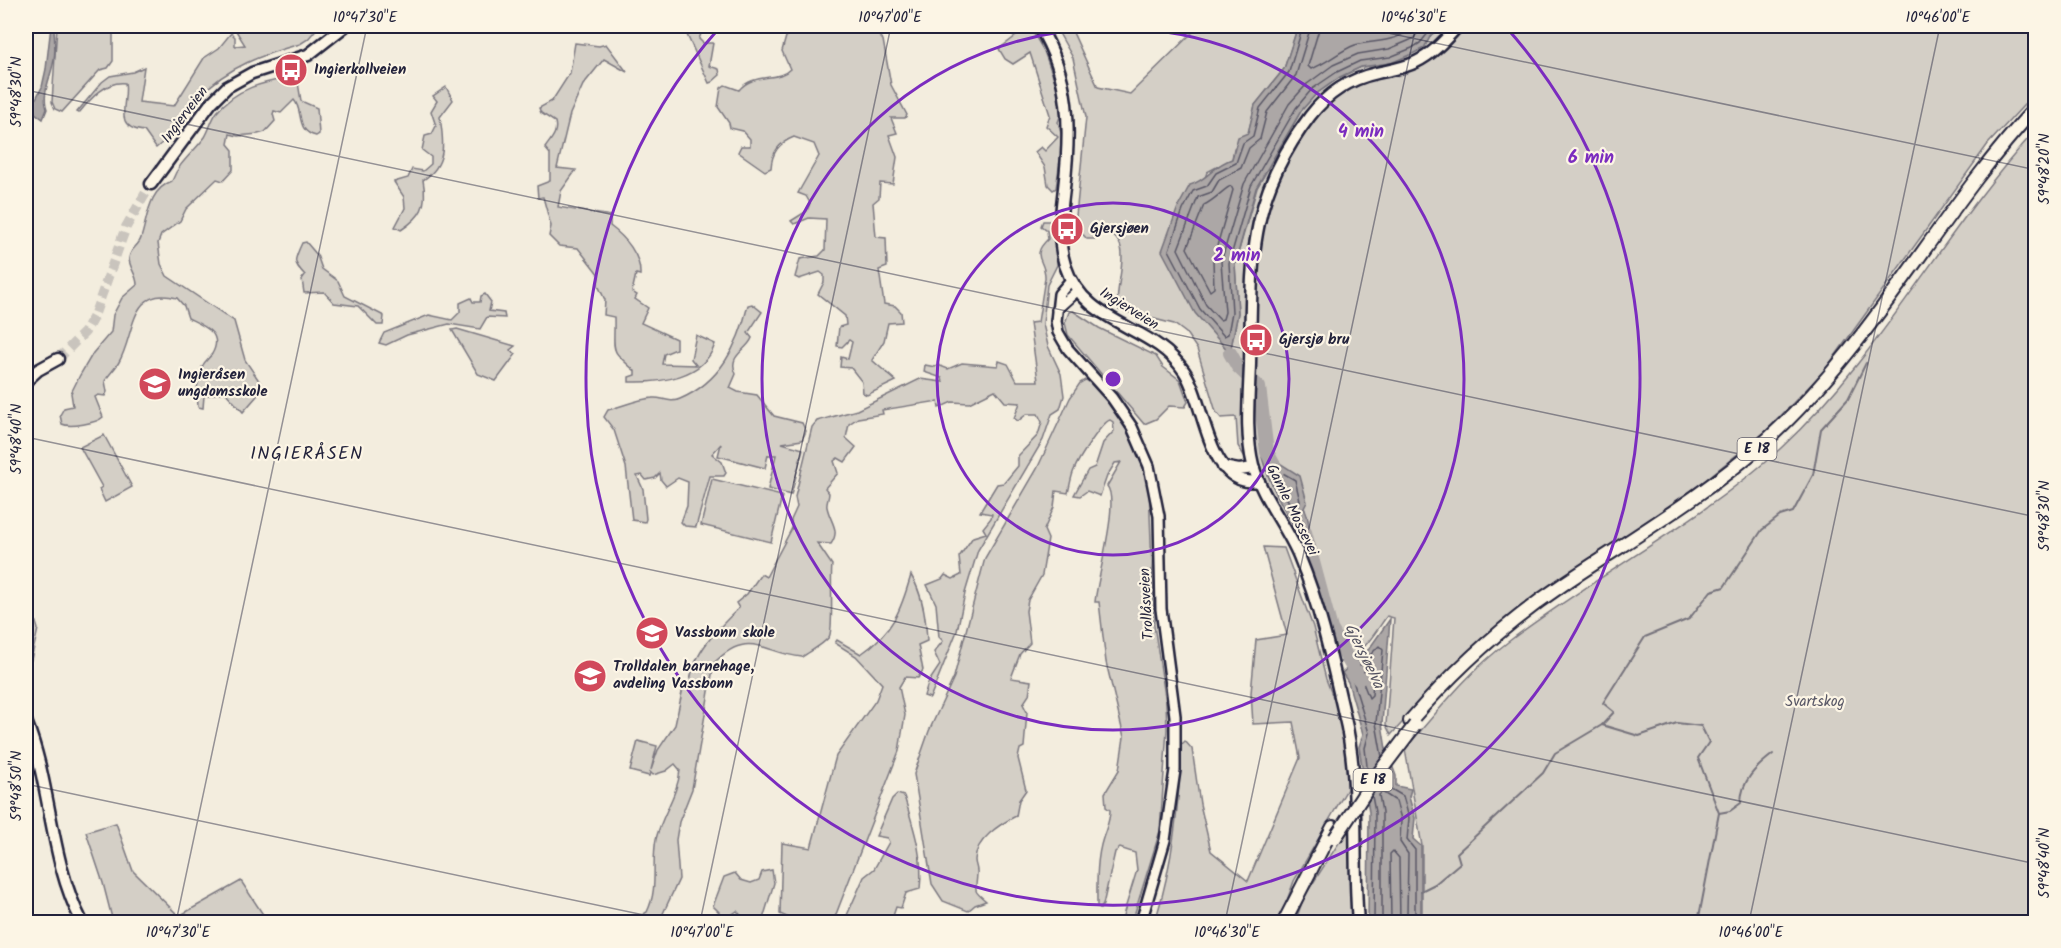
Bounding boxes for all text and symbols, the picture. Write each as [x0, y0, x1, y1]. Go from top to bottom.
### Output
text: 10°47'30"E [333, 6, 398, 30]
text: 10°47'00"E [858, 6, 923, 30]
text: 10°46'30"E [1381, 6, 1448, 30]
text: 10°46'00"E [1906, 6, 1972, 30]
bus stop icon: Ingierkollveien [273, 52, 309, 88]
text: 59°48'30"N [5, 56, 29, 128]
place label: Ingierkollveien [314, 58, 406, 82]
street label: Ingierveien [155, 81, 215, 149]
text: 4 min [1338, 118, 1384, 147]
text: 59°48'20"N [2033, 133, 2057, 205]
text: 6 min [1568, 144, 1614, 173]
bus stop icon: Gjersjøen [1049, 211, 1085, 247]
place label: Gjersjøen [1090, 217, 1149, 241]
text: 2 min [1214, 242, 1260, 271]
street label: Ingierveien [1094, 281, 1164, 337]
bus stop icon: Gjersjø bru [1238, 322, 1274, 358]
place label: Gjersjø bru [1279, 328, 1350, 352]
place label: Ingieråsen ungdomsskole [178, 363, 268, 404]
school or university icon: Ingieråsen ungdomsskole [137, 366, 173, 402]
centre of rings [1103, 369, 1123, 389]
text: 59°48'40"N [5, 404, 29, 474]
road number: E 18 [1738, 438, 1776, 460]
district label: INGIERÅSEN [250, 440, 364, 469]
street label: Gamle Mossevei [1259, 460, 1325, 561]
text: 59°48'30"N [2033, 480, 2057, 552]
street label: Trollåsveien [1133, 567, 1161, 641]
school or university icon: Vassbonn skole [634, 615, 670, 651]
water label: Gjersjøelva [1337, 619, 1391, 694]
place label: Vassbonn skole [675, 621, 776, 645]
place label: Trolldalen barnehage, avdeling Vassbonn [613, 655, 754, 696]
school or university icon: Trolldalen barnehage, avdeling Vassbonn [572, 658, 608, 694]
park label: Svartskog [1785, 690, 1845, 714]
text: 59°48'50"N [5, 751, 29, 821]
road number: E 18 [1354, 769, 1392, 791]
text: 59°48'40"N [2033, 828, 2057, 898]
text: 10°47'30"E [146, 921, 211, 945]
text: 10°47'00"E [670, 921, 735, 945]
text: 10°46'30"E [1194, 921, 1261, 945]
text: 10°46'00"E [1719, 921, 1785, 945]

